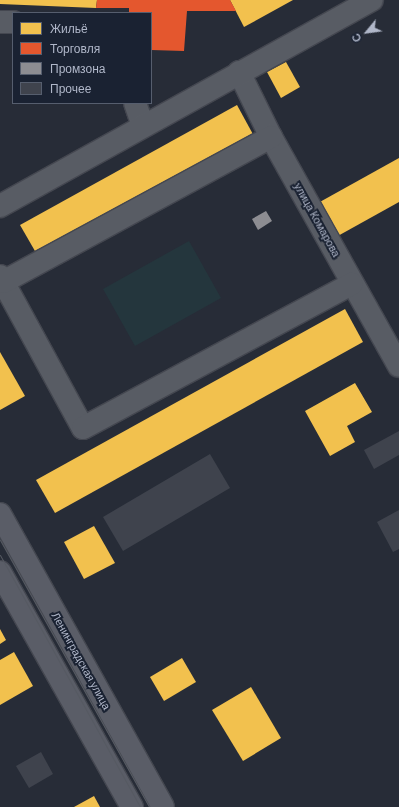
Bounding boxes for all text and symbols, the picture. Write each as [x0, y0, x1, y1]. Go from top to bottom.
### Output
legend [12, 12, 152, 104]
north arrow [347, 12, 387, 52]
text: Жильё [50, 21, 88, 35]
text: С [348, 31, 364, 45]
text: Торговля [50, 41, 100, 55]
text: Промзона [50, 61, 105, 75]
text: Прочее [50, 81, 91, 95]
street label: улица Комарова [291, 181, 343, 259]
street label: Ленинградская улица [49, 610, 113, 712]

